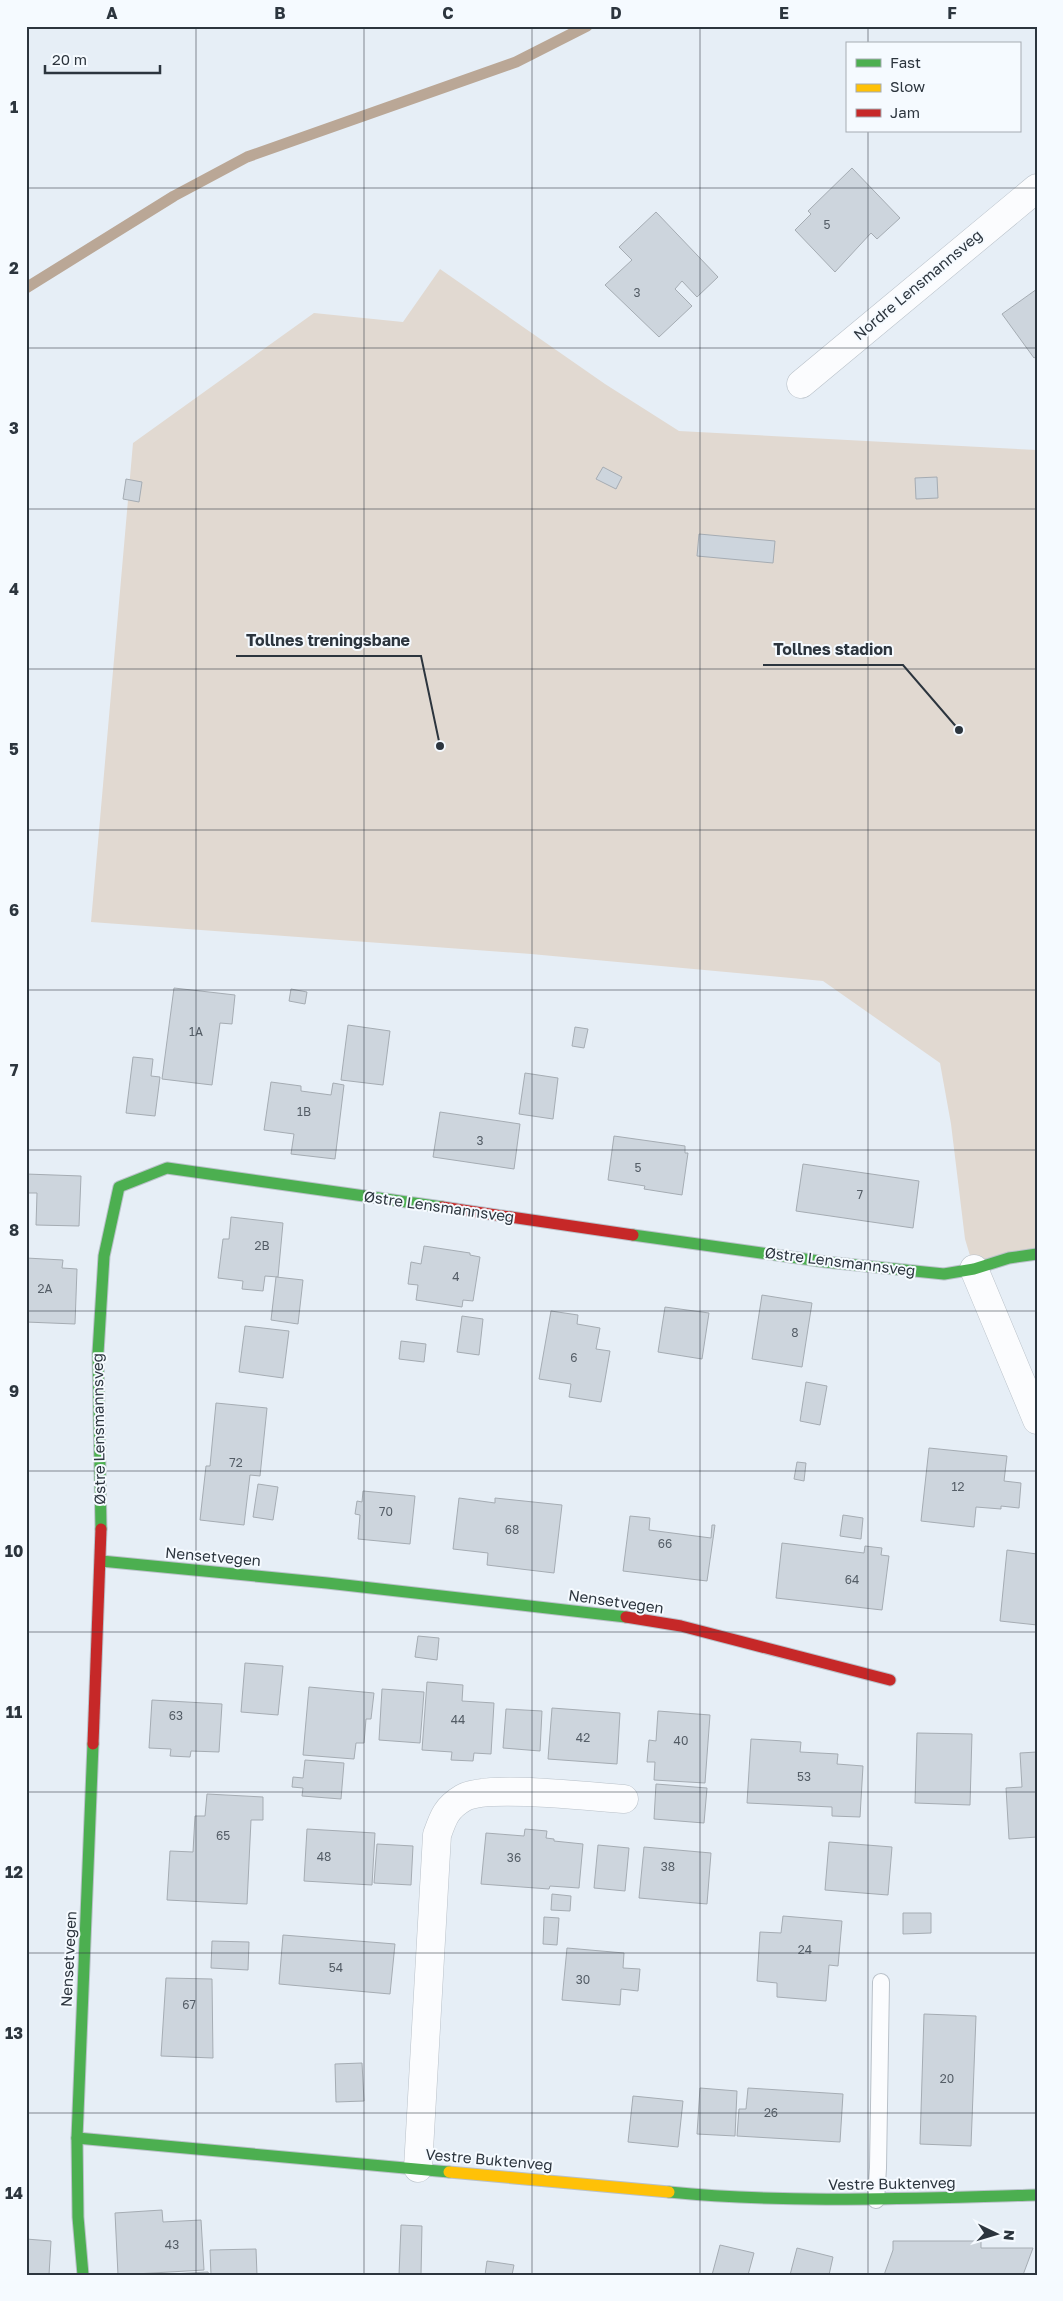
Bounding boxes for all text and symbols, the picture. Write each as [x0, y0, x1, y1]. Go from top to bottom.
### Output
text: A [106, 3, 118, 23]
text: B [274, 3, 286, 23]
text: C [442, 3, 454, 23]
text: D [610, 3, 622, 23]
text: E [779, 3, 789, 23]
text: F [947, 3, 957, 23]
scale bar [45, 42, 160, 74]
legend [846, 42, 1020, 132]
text: 20 m [52, 50, 87, 68]
text: Fast [890, 53, 921, 71]
text: Slow [890, 77, 925, 95]
text: 1 [10, 97, 18, 117]
text: Jam [890, 103, 920, 121]
house number: 5 [824, 217, 831, 232]
street label: Nordre Lensmannsveg [850, 225, 985, 343]
text: 2 [9, 258, 19, 278]
house number: 3 [633, 285, 641, 300]
text: 3 [9, 418, 19, 438]
text: 4 [9, 579, 19, 599]
callout: Tollnes treningsbane [236, 625, 421, 656]
text: Tollnes treningsbane [246, 630, 410, 650]
callout: Tollnes stadion [763, 634, 903, 665]
text: Tollnes stadion [773, 639, 893, 659]
text: 5 [9, 739, 19, 759]
text: 6 [9, 900, 19, 920]
house number: 1A [189, 1024, 203, 1039]
text: 7 [10, 1060, 19, 1080]
house number: 1B [297, 1104, 311, 1119]
house number: 3 [476, 1133, 484, 1148]
house number: 5 [635, 1160, 642, 1175]
street label: Østre Lensmannsveg [363, 1187, 515, 1225]
house number: 7 [857, 1187, 863, 1202]
text: 8 [9, 1220, 19, 1240]
house number: 2B [254, 1238, 270, 1253]
street label: Østre Lensmannsveg [764, 1243, 916, 1279]
house number: 4 [452, 1269, 460, 1284]
house number: 2A [37, 1281, 53, 1296]
house number: 8 [791, 1325, 799, 1340]
house number: 6 [570, 1350, 578, 1365]
street label: Østre Lensmannsveg [88, 1353, 108, 1505]
text: 9 [9, 1381, 19, 1401]
house number: 72 [229, 1455, 243, 1470]
house number: 12 [952, 1479, 964, 1494]
house number: 70 [379, 1504, 393, 1519]
house number: 68 [505, 1522, 519, 1537]
house number: 66 [658, 1536, 672, 1551]
text: 10 [5, 1541, 23, 1561]
street label: Nensetvegen [164, 1543, 262, 1569]
house number: 64 [845, 1572, 859, 1587]
street label: Nensetvegen [567, 1585, 665, 1617]
text: 11 [6, 1702, 22, 1722]
house number: 63 [169, 1708, 183, 1723]
house number: 44 [451, 1712, 465, 1727]
house number: 42 [576, 1730, 590, 1745]
house number: 40 [674, 1733, 688, 1748]
house number: 53 [797, 1769, 811, 1784]
house number: 65 [216, 1828, 230, 1843]
house number: 48 [317, 1849, 331, 1864]
house number: 36 [507, 1850, 521, 1865]
house number: 38 [661, 1859, 675, 1874]
text: 12 [5, 1862, 23, 1882]
street label: Nensetvegen [56, 1910, 80, 2007]
house number: 24 [798, 1942, 812, 1957]
house number: 54 [329, 1960, 343, 1975]
house number: 30 [576, 1972, 590, 1987]
house number: 67 [182, 1997, 196, 2012]
text: 13 [5, 2023, 23, 2043]
house number: 20 [940, 2071, 954, 2086]
house number: 26 [764, 2105, 778, 2120]
street label: Vestre Buktenveg [425, 2144, 553, 2174]
street label: Vestre Buktenveg [828, 2173, 956, 2193]
text: 14 [5, 2183, 23, 2203]
north arrow [970, 2208, 1020, 2258]
text: N [1001, 2229, 1018, 2241]
house number: 43 [165, 2237, 179, 2252]

